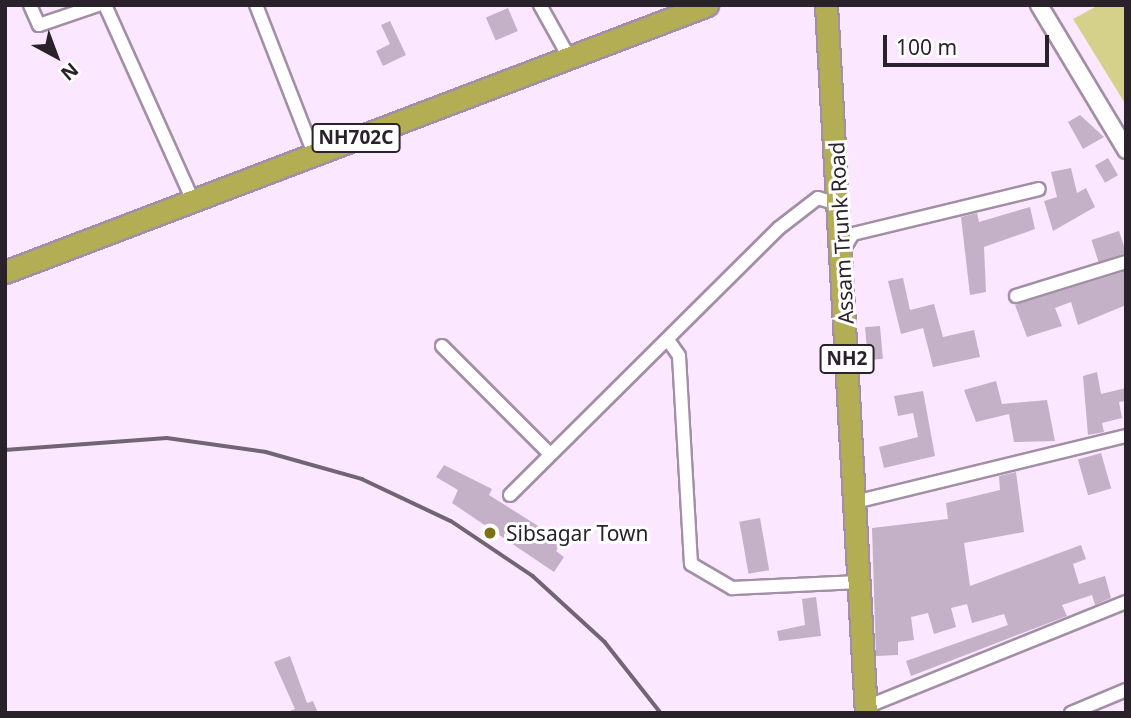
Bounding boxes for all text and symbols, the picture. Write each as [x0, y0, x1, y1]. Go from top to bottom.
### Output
north arrow [21, 21, 91, 91]
scale bar [886, 21, 1052, 65]
text: 100 m [896, 33, 957, 61]
text: N [55, 57, 84, 87]
road number: NH702C [310, 122, 402, 154]
street label: Assam Trunk Road [824, 141, 858, 325]
road number: NH2 [819, 344, 875, 374]
place label: Sibsagar Town [506, 520, 649, 546]
marker: Sibsagar Town [480, 523, 500, 543]

